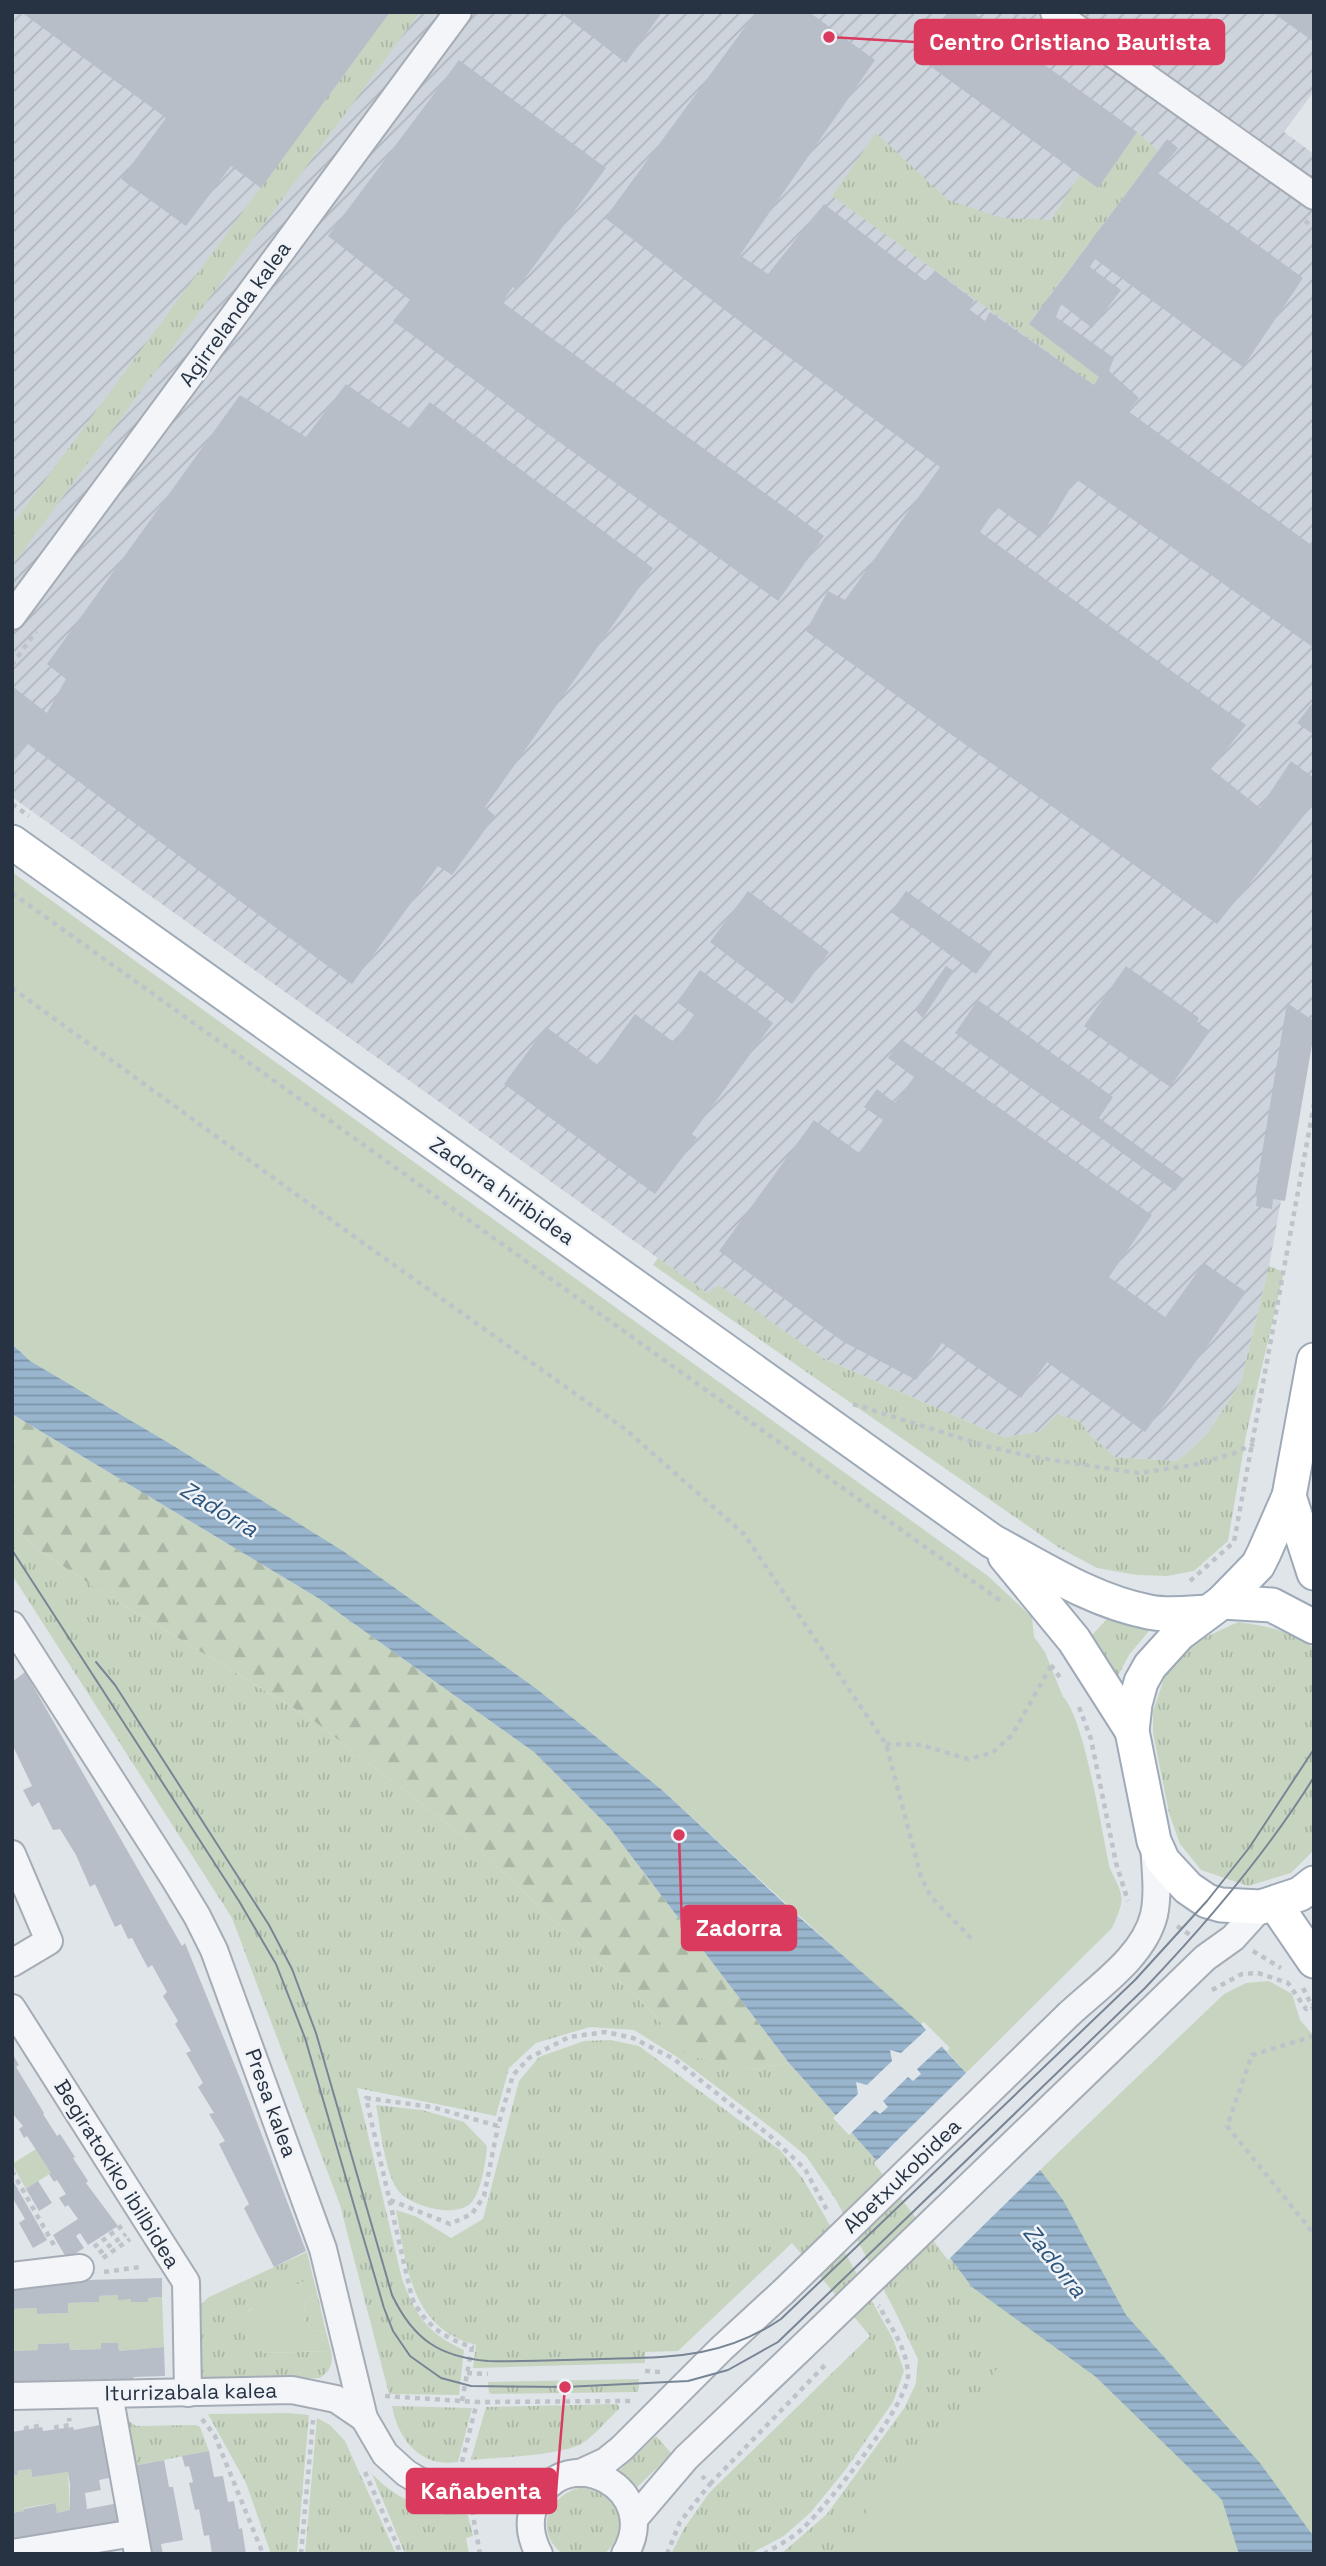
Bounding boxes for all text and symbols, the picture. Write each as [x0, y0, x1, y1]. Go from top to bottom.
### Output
callout: Centro Cristiano Bautista [915, 20, 1224, 64]
text: Centro Cristiano Bautista [929, 27, 1211, 57]
street label: Agirrelanda kalea [173, 236, 297, 392]
street label: Zadorra hiribidea [424, 1130, 580, 1251]
water label: Zadorra [175, 1474, 264, 1544]
callout: Zadorra [682, 1906, 796, 1950]
text: Zadorra [696, 1913, 782, 1943]
street label: Presa kalea [239, 2045, 304, 2161]
street label: Begiratokiko ibilbidea [48, 2074, 186, 2273]
street label: Abetxukobidea [837, 2112, 966, 2239]
water label: Zadorra [1016, 2218, 1094, 2304]
street label: Iturrizabala kalea [104, 2376, 278, 2407]
callout: Kañabenta [407, 2469, 556, 2513]
text: Kañabenta [421, 2476, 541, 2506]

